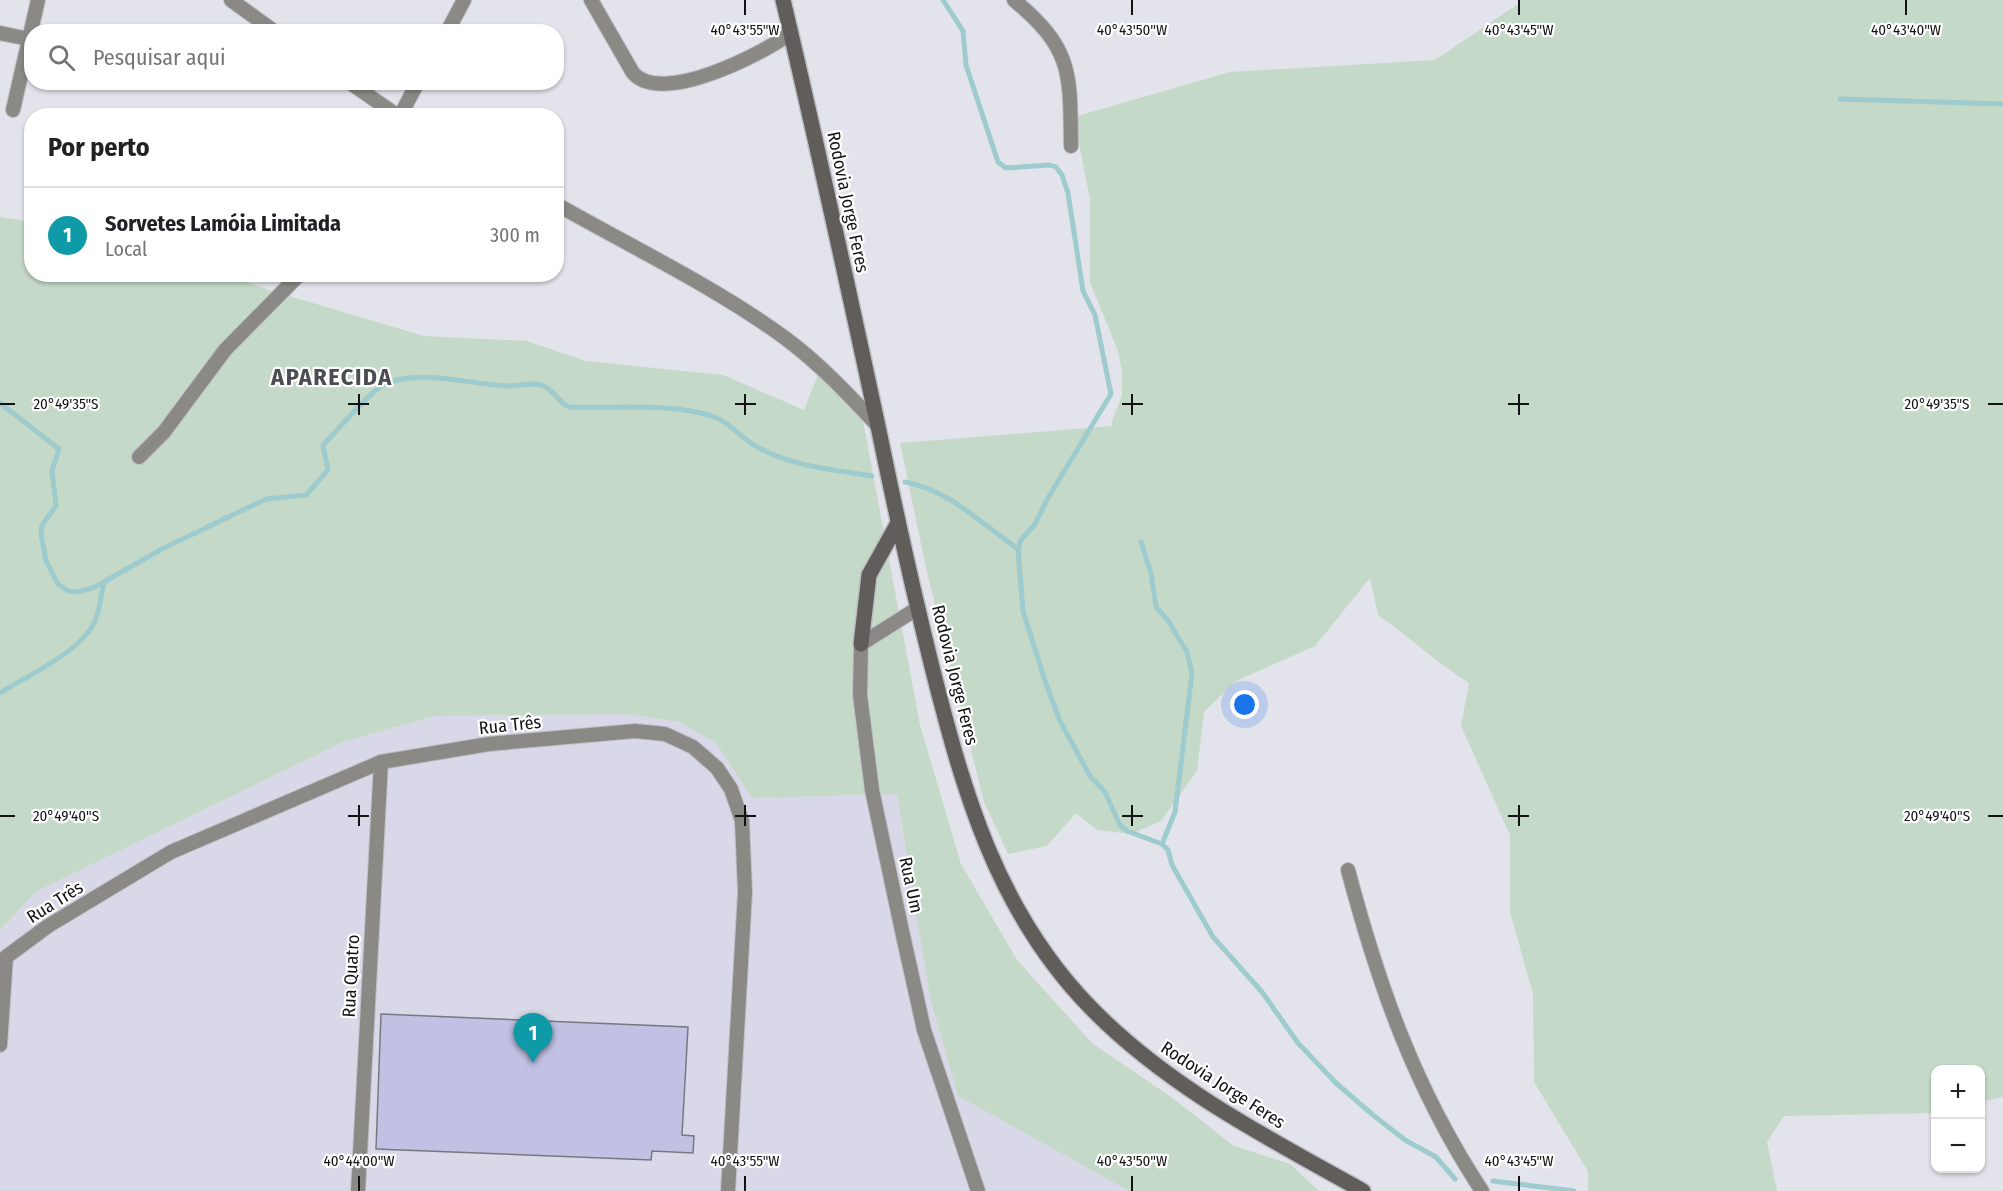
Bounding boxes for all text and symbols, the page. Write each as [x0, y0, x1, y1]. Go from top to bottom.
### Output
text: 40°43'55"W [710, 21, 780, 39]
text: 40°43'50"W [1097, 21, 1167, 39]
text: 40°43'45"W [1485, 21, 1553, 39]
text: 40°43'40"W [1871, 21, 1941, 39]
search box [24, 24, 564, 90]
icon: search [45, 41, 78, 74]
text: Pesquisar aqui [93, 44, 225, 71]
street label: Rodovia Jorge Feres [822, 129, 874, 275]
text: Por perto [48, 132, 150, 163]
text: Sorvetes Lamóia Limitada [105, 210, 341, 237]
text: 1 [63, 223, 72, 247]
text: 300 m [490, 223, 540, 247]
text: Local [105, 237, 147, 261]
district label: APARECIDA [270, 363, 393, 391]
text: 20°49'35"S [33, 395, 99, 413]
text: 20°49'35"S [1904, 395, 1970, 413]
street label: Rodovia Jorge Feres [927, 603, 983, 748]
your location [1230, 690, 1259, 719]
street label: Rua Três [478, 711, 542, 739]
text: 20°49'40"S [33, 807, 99, 825]
text: 20°49'40"S [1904, 807, 1970, 825]
street label: Rua Um [894, 855, 928, 915]
street label: Rua Três [23, 876, 88, 928]
street label: Rua Quatro [338, 934, 364, 1018]
pin: 1 [514, 1014, 552, 1063]
street label: Rodovia Jorge Feres [1157, 1037, 1290, 1134]
map controls [1931, 1065, 1985, 1173]
button: + [1931, 1065, 1985, 1119]
button: − [1931, 1119, 1985, 1173]
text: 40°44'00"W [323, 1152, 395, 1170]
text: 40°43'55"W [710, 1152, 780, 1170]
text: 40°43'50"W [1097, 1152, 1167, 1170]
text: 40°43'45"W [1485, 1152, 1553, 1170]

